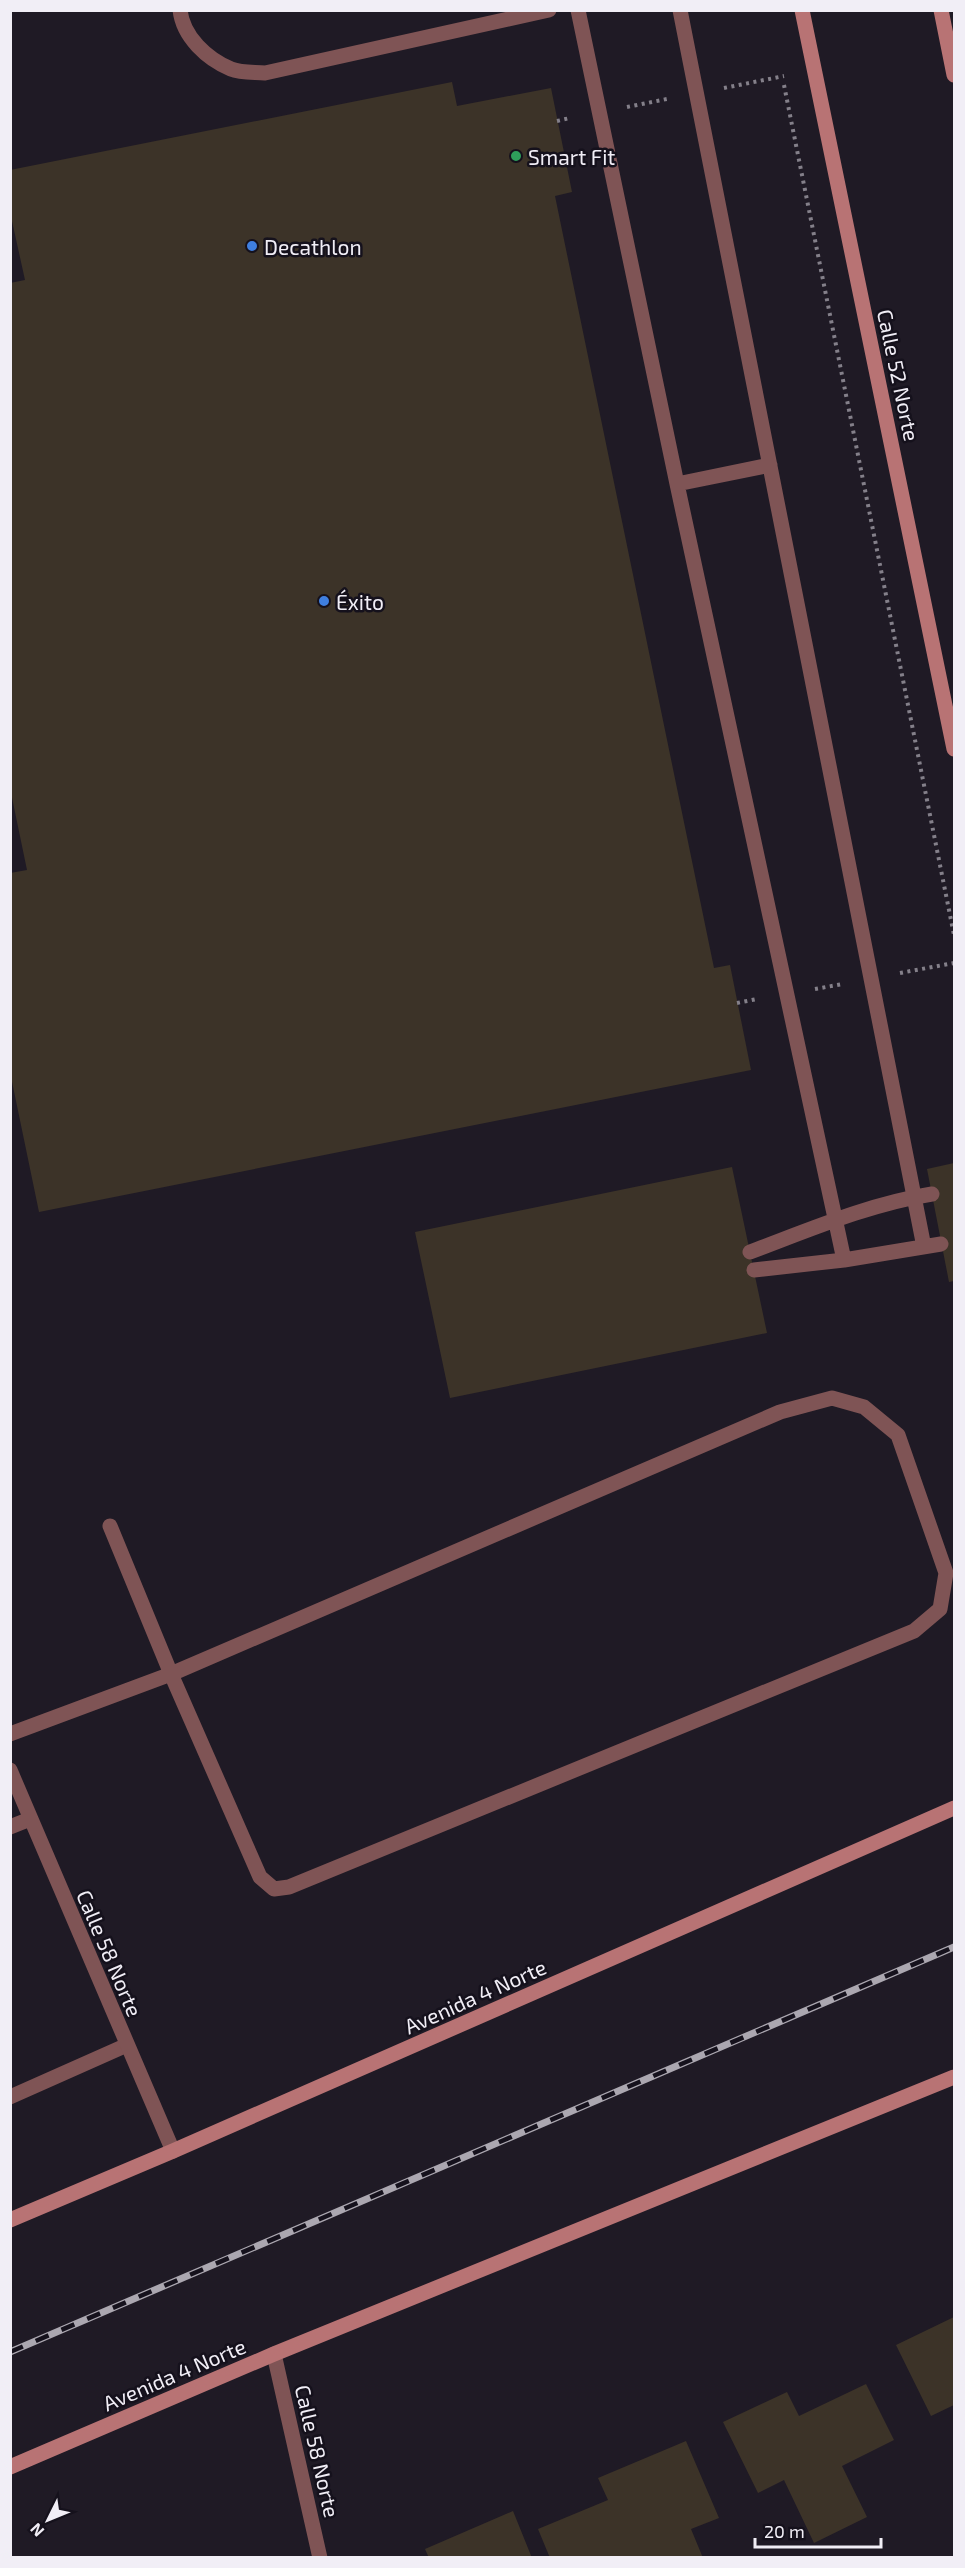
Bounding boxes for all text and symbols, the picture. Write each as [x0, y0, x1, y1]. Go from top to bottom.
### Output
place label: Smart Fit [528, 144, 615, 169]
marker: Smart Fit [509, 149, 523, 163]
place label: Decathlon [264, 234, 362, 259]
marker: Decathlon [245, 239, 259, 253]
street label: Calle 52 Norte [873, 307, 925, 443]
place label: Éxito [336, 589, 384, 614]
marker: Éxito [317, 594, 331, 608]
street label: Calle 58 Norte [72, 1886, 148, 2020]
street label: Avenida 4 Norte [400, 1954, 550, 2038]
street label: Avenida 4 Norte [99, 2333, 249, 2415]
street label: Calle 58 Norte [291, 2382, 345, 2520]
north arrow [18, 2490, 78, 2550]
scale bar [755, 2511, 881, 2549]
text: N [26, 2520, 48, 2541]
text: 20 m [764, 2520, 805, 2542]

